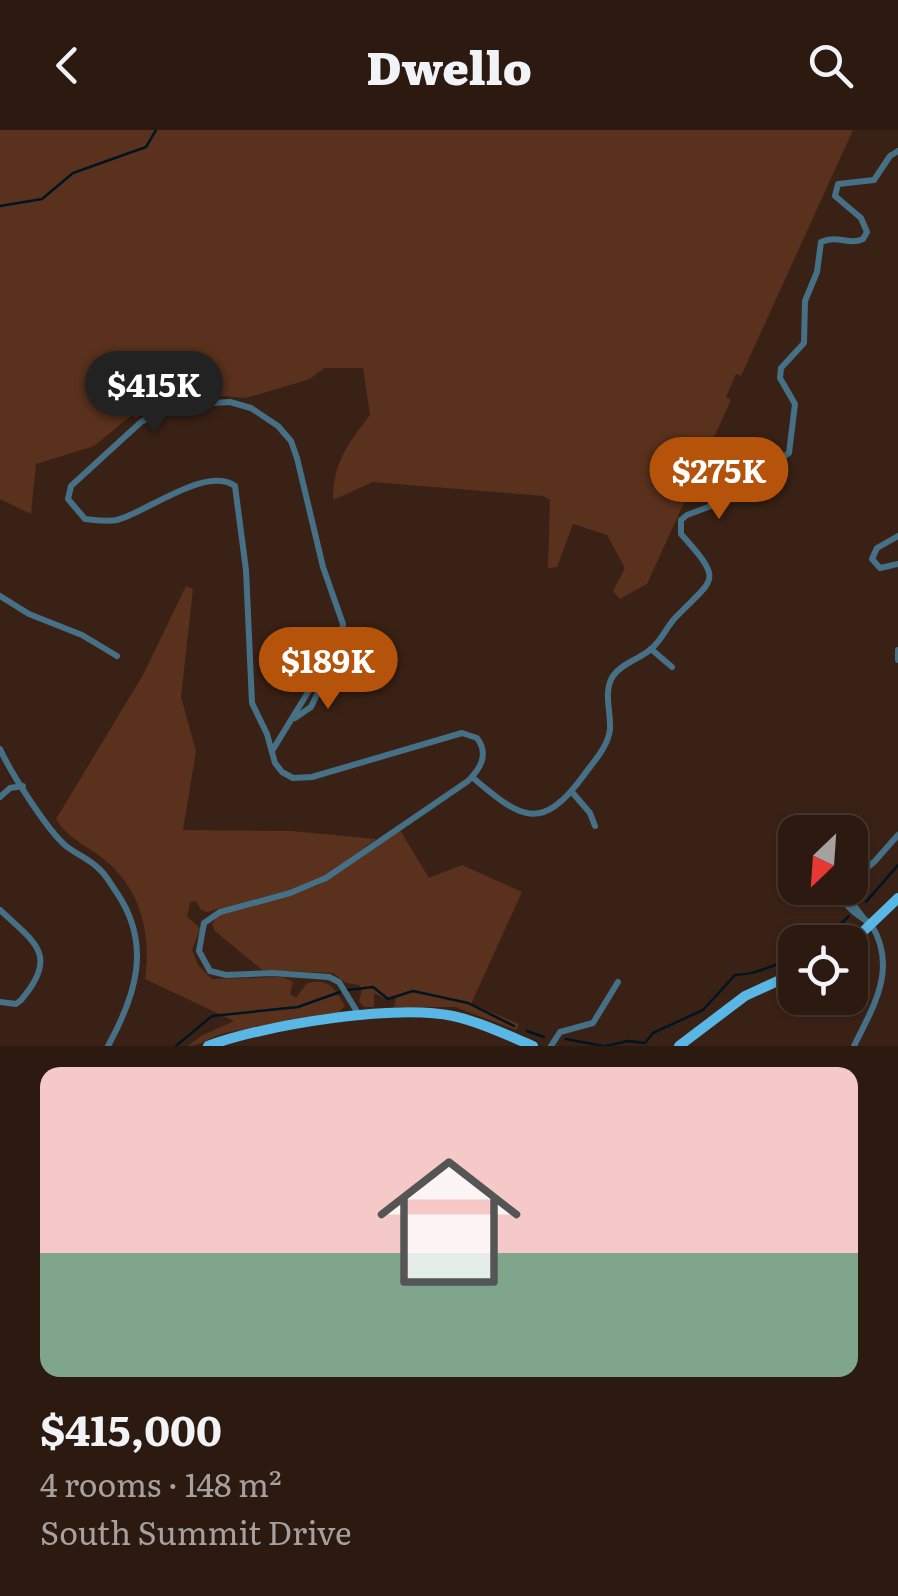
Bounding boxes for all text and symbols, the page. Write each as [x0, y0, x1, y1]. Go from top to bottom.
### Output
text: Dwello [366, 32, 532, 99]
icon: back [40, 38, 95, 93]
icon: search [803, 38, 858, 93]
pin: $415K [84, 351, 224, 436]
text: $415K [107, 359, 201, 407]
pin: $275K [649, 437, 789, 522]
text: $275K [671, 445, 767, 493]
pin: $189K [258, 627, 398, 712]
text: $189K [281, 635, 375, 683]
north arrow [778, 815, 868, 905]
map controls [778, 815, 868, 1015]
button: locate [778, 925, 868, 1015]
icon: home [359, 1132, 539, 1312]
text: $415,000 [40, 1397, 222, 1459]
text: 4 rooms · 148 m² [40, 1459, 282, 1507]
text: South Summit Drive [40, 1507, 352, 1555]

